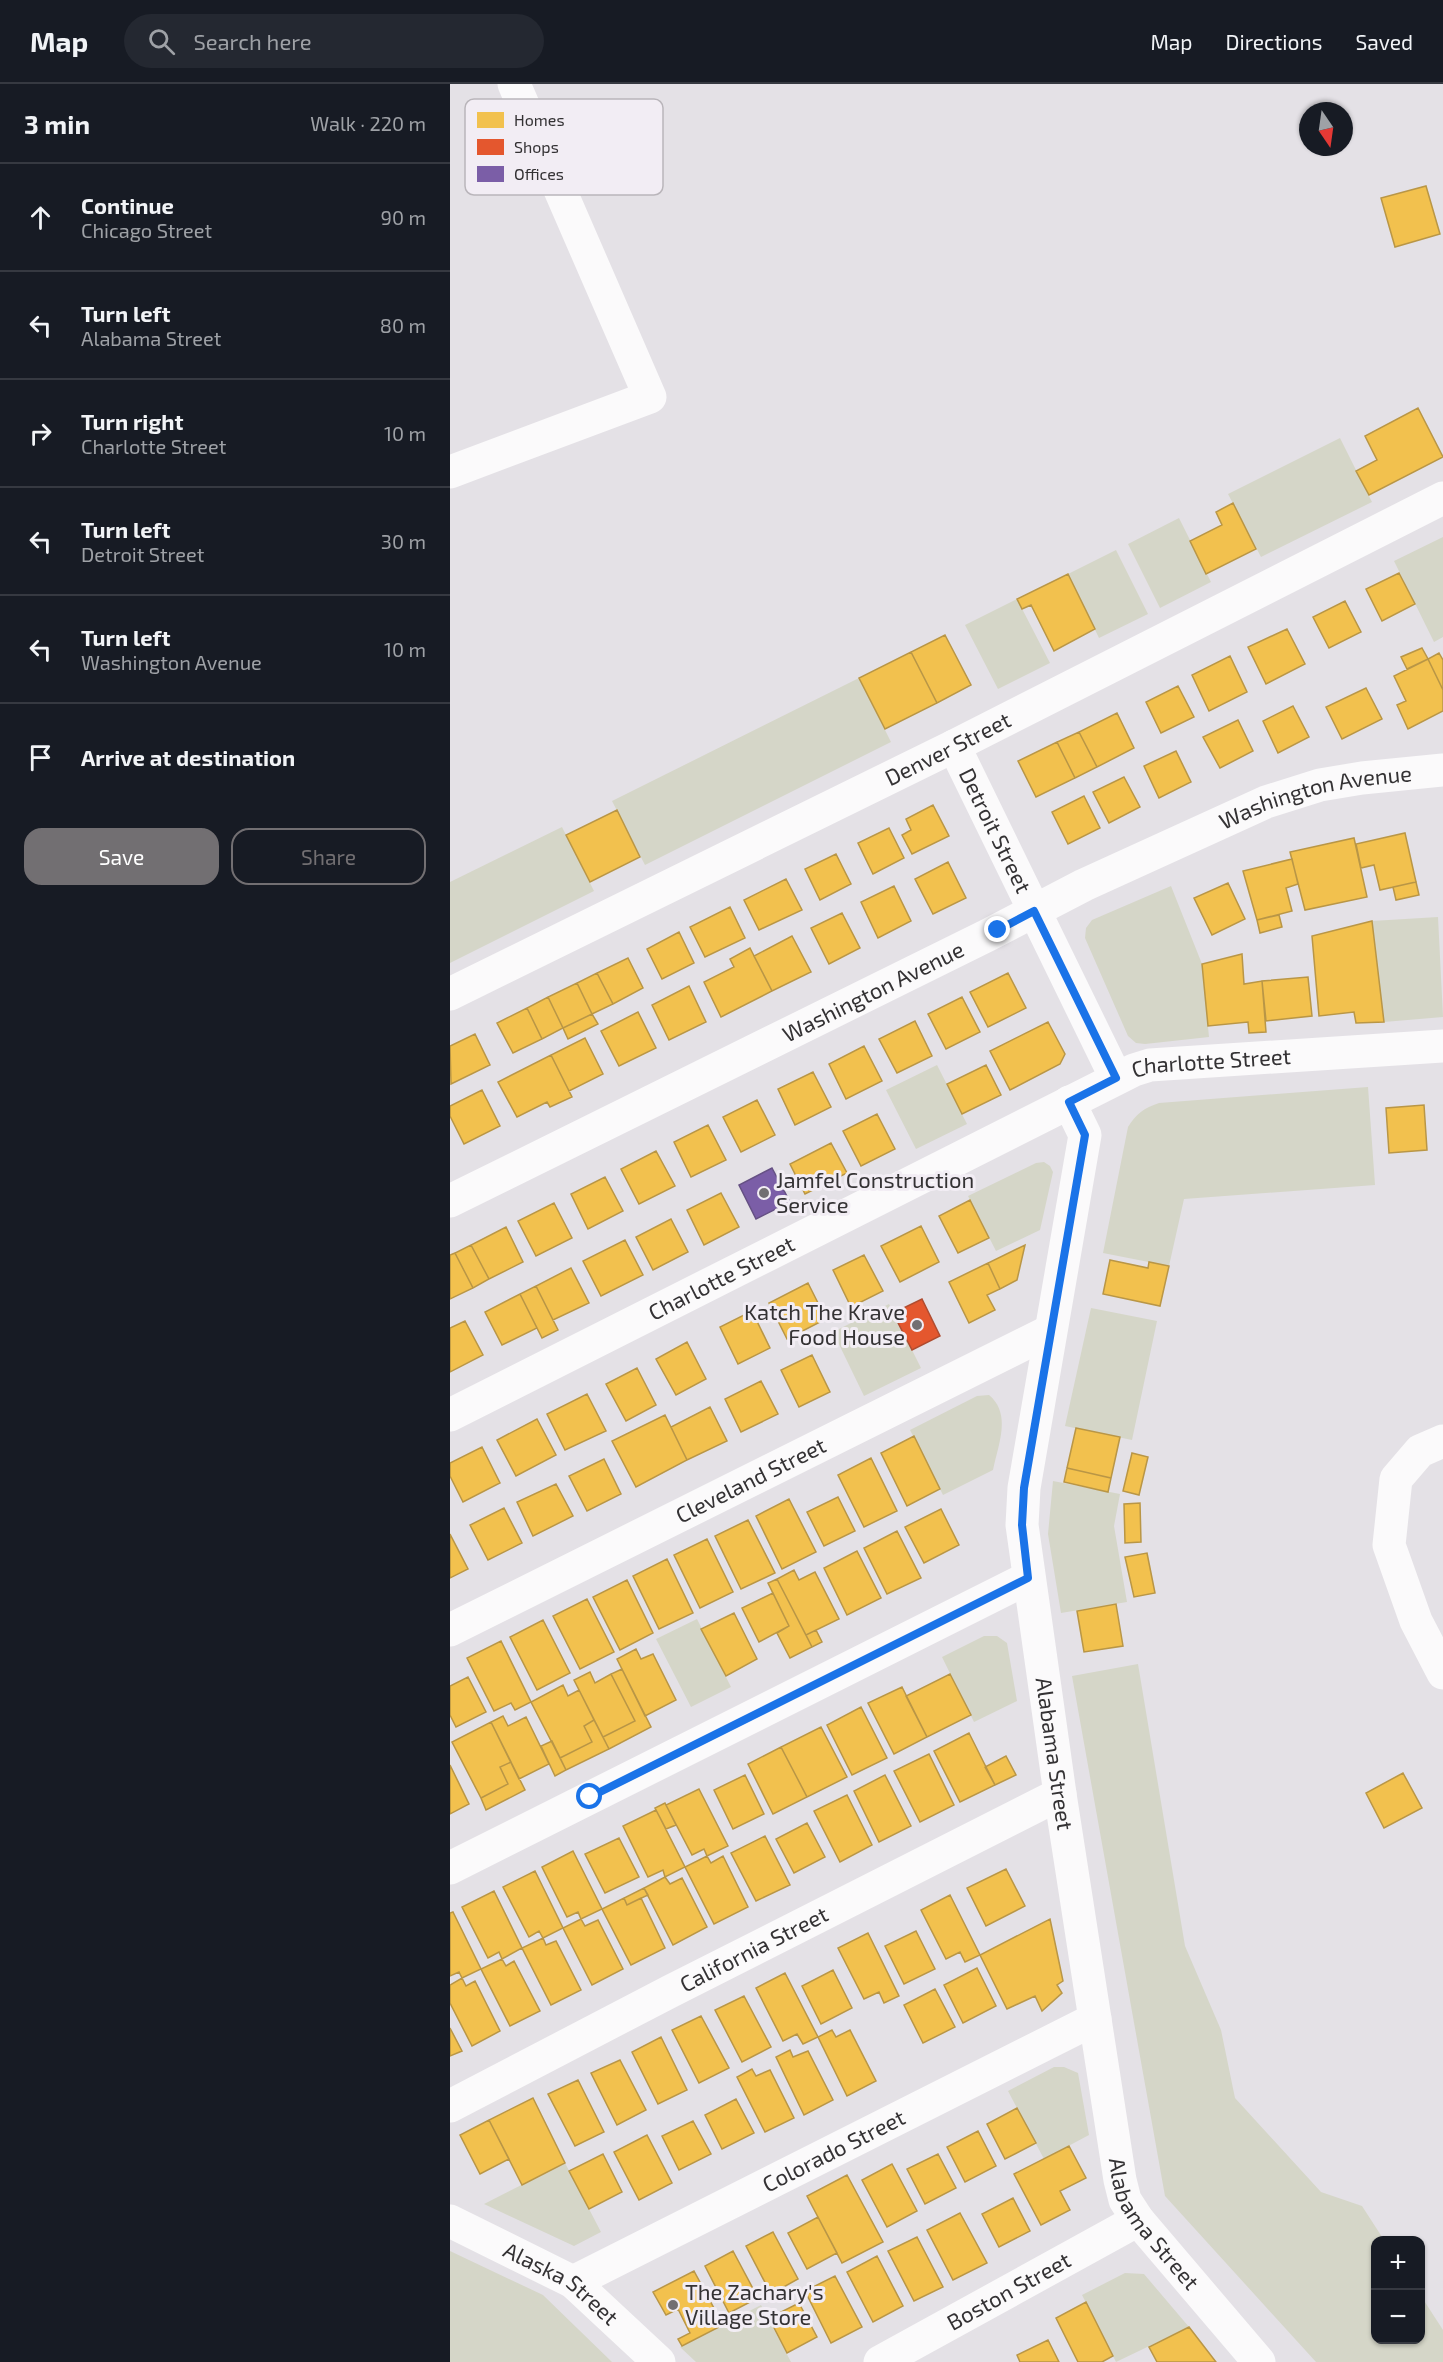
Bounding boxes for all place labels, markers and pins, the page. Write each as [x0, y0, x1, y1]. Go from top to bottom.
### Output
place label: Jamfel Construction Service [776, 1166, 974, 1217]
marker: Jamfel Construction Service [757, 1186, 771, 1200]
place label: Katch The Krave Food House [744, 1298, 905, 1349]
marker: Katch The Krave Food House [910, 1318, 924, 1332]
place label: The Zachary's Village Store [685, 2278, 824, 2329]
marker: The Zachary's Village Store [666, 2298, 680, 2312]

